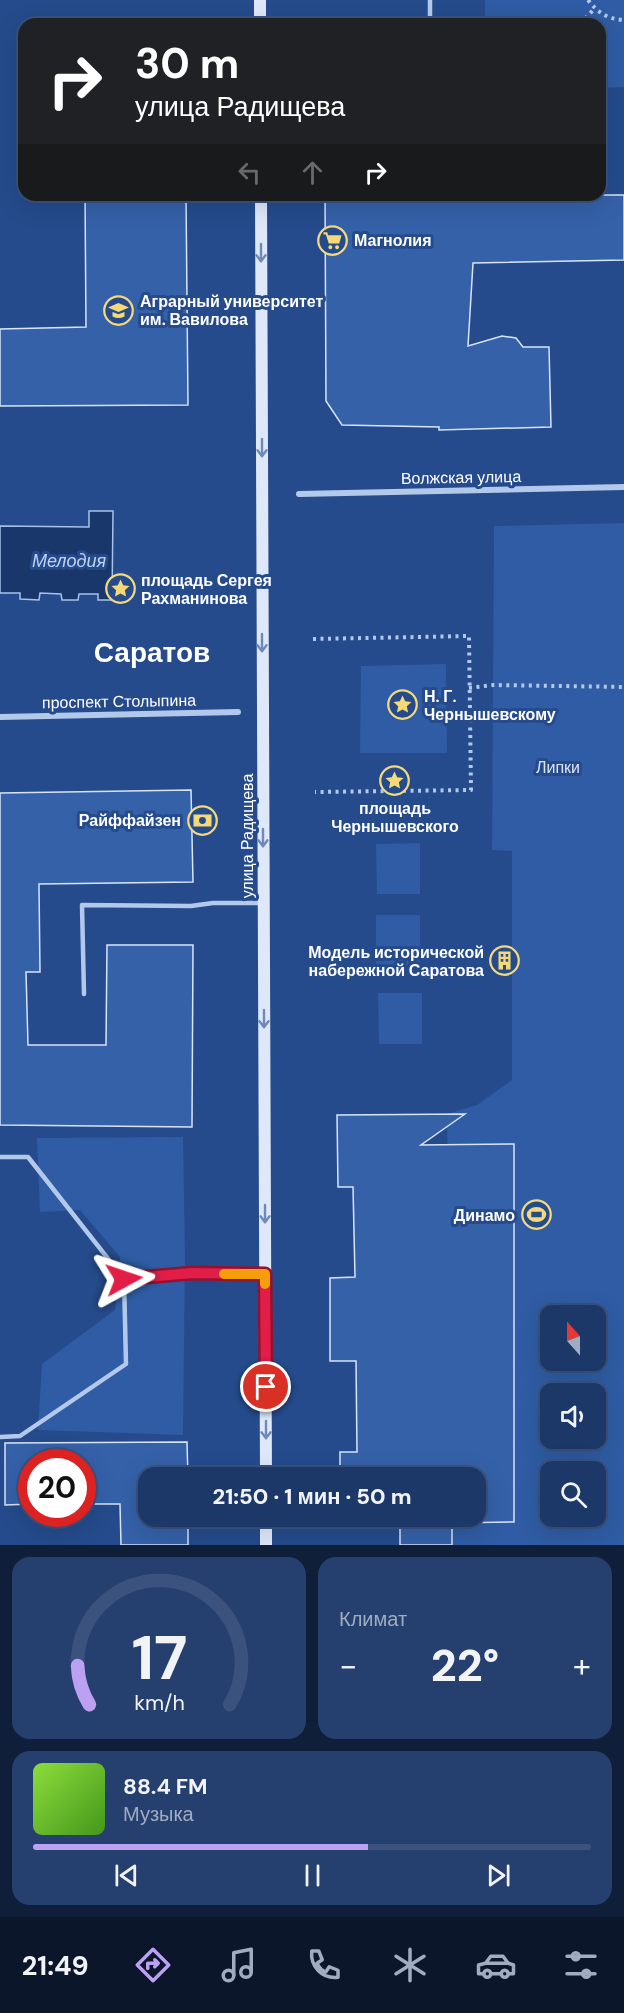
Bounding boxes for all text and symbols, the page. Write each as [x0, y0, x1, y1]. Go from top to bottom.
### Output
text: 30 m [135, 36, 239, 91]
icon: right [36, 42, 114, 120]
text: улица Радищева [135, 89, 345, 124]
icon: left [233, 156, 266, 189]
icon: ahead [296, 156, 329, 189]
icon: right [359, 156, 392, 189]
supermarket icon: Магнолия [317, 224, 349, 256]
place label: Магнолия [354, 230, 431, 251]
one-way arrow [255, 243, 267, 263]
place label: Аграрный университет им. Вавилова [140, 291, 324, 330]
school or university icon: Аграрный университет им. Вавилова [103, 294, 135, 326]
one-way arrow [256, 438, 268, 458]
street label: Волжская улица [401, 466, 521, 489]
water label: Мелодия [32, 549, 106, 573]
place label: площадь Сергея Рахманинова [141, 570, 272, 609]
place icon: площадь Сергея Рахманинова [104, 573, 136, 605]
one-way arrow [257, 633, 268, 653]
district label: Саратов [94, 634, 210, 671]
place label: Н. Г. Чернышевскому [424, 686, 556, 725]
place icon: Н. Г. Чернышевскому [387, 689, 419, 721]
street label: проспект Столыпина [42, 690, 196, 713]
park label: Липки [536, 757, 580, 778]
place icon: площадь Чернышевского [379, 764, 411, 796]
street label: улица Радищева [237, 774, 258, 898]
place label: площадь Чернышевского [331, 798, 459, 837]
bank icon: Райффайзен [186, 804, 218, 836]
place label: Райффайзен [79, 810, 181, 831]
one-way arrow [257, 828, 269, 848]
place label: Модель исторической набережной Саратова [308, 942, 484, 981]
building icon: Модель исторической набережной Саратова [489, 945, 521, 977]
one-way arrow [258, 1009, 270, 1029]
sports icon: Динамо [520, 1199, 552, 1231]
one-way arrow [259, 1204, 271, 1224]
place label: Динамо [454, 1205, 515, 1226]
position arrow [92, 1247, 156, 1311]
north arrow [540, 1305, 606, 1371]
map controls [540, 1305, 606, 1527]
pin [240, 1361, 291, 1412]
icon: arrive [249, 1370, 282, 1403]
button: sound [540, 1383, 606, 1449]
one-way arrow [260, 1420, 272, 1440]
speed limit sign: 20 [18, 1449, 96, 1527]
button: search [540, 1461, 606, 1527]
text: 21:50 · 1 мин · 50 m [212, 1482, 412, 1511]
text: Климат [339, 1606, 407, 1632]
text: 17 [131, 1617, 187, 1698]
text: 22° [431, 1636, 499, 1695]
text: − [339, 1644, 357, 1687]
text: + [573, 1644, 591, 1687]
text: km/h [134, 1689, 184, 1717]
text: 88.4 FM [123, 1772, 208, 1801]
text: Музыка [123, 1801, 194, 1827]
icon: previous [110, 1859, 143, 1892]
icon: pause [296, 1859, 329, 1892]
icon: next [482, 1859, 515, 1892]
icon: directions [132, 1944, 174, 1986]
icon: music [218, 1944, 260, 1986]
icon: phone [303, 1944, 345, 1986]
icon: climate [389, 1944, 431, 1986]
icon: car [475, 1944, 517, 1986]
icon: filters [560, 1944, 602, 1986]
text: 21:49 [22, 1948, 89, 1983]

